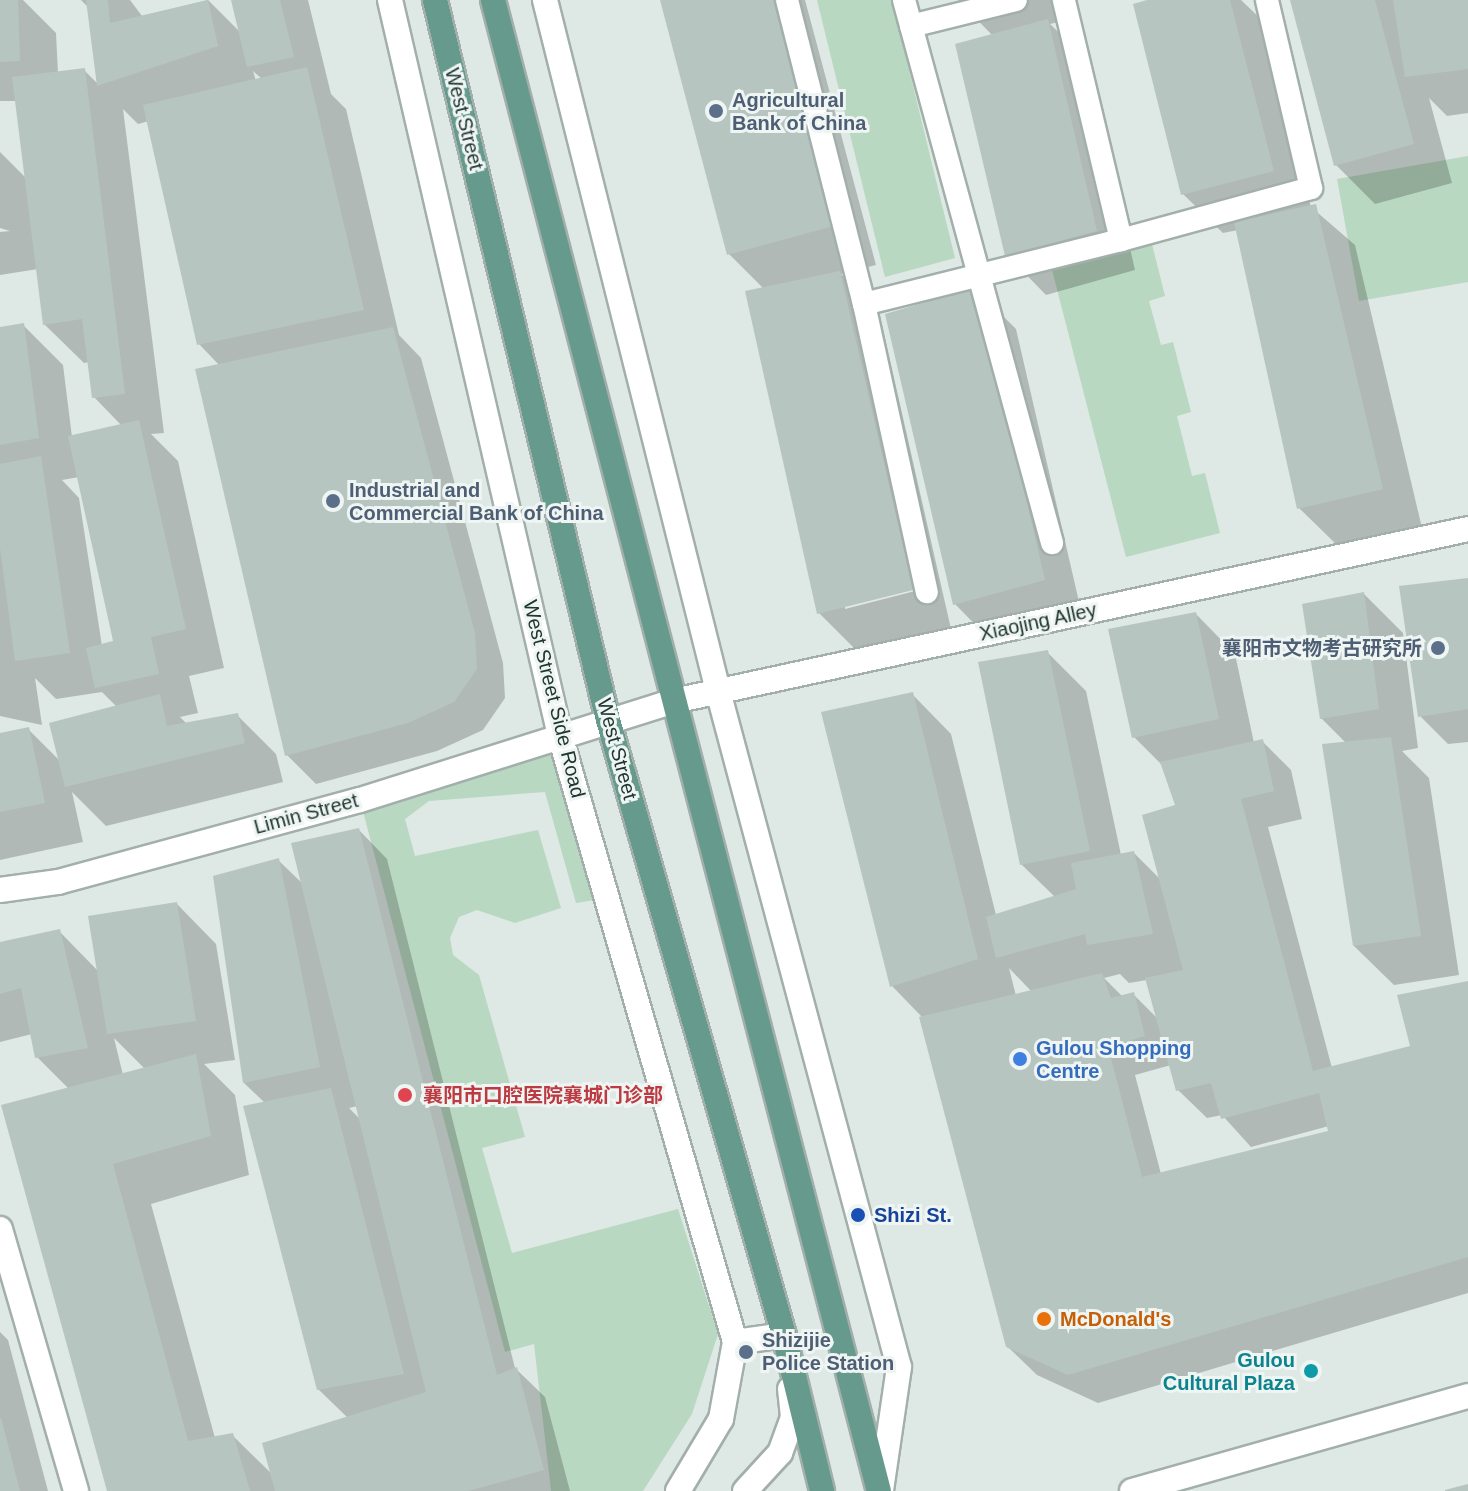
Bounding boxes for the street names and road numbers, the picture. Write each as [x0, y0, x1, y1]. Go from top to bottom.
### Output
street label: West Street [440, 66, 488, 172]
street label: West Street Side Road [518, 598, 590, 800]
street label: Xiaojing Alley [977, 598, 1099, 646]
street label: West Street [592, 696, 642, 802]
street label: Limin Street [251, 789, 361, 839]

